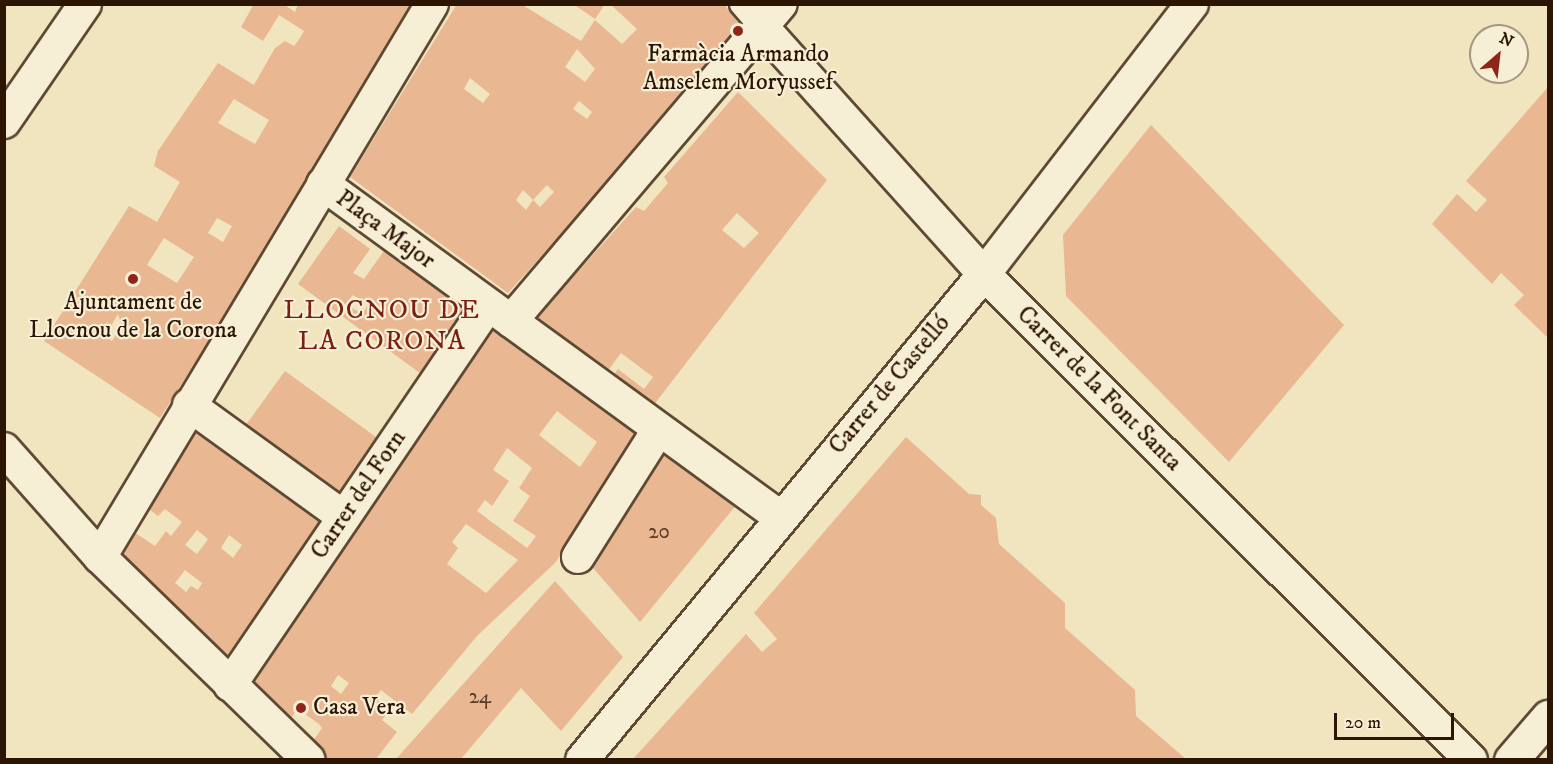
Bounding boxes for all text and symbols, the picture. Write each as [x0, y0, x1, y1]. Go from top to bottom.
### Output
marker: Farmàcia Armando Amselem Moryussef [731, 24, 745, 38]
north arrow [1469, 24, 1529, 84]
text: N [1496, 28, 1517, 52]
place label: Farmàcia Armando Amselem Moryussef [643, 41, 833, 97]
street label: Plaça Major [330, 184, 440, 276]
marker: Ajuntament de Llocnou de la Corona [126, 272, 140, 286]
place label: Ajuntament de Llocnou de la Corona [29, 289, 237, 345]
district label: LLOCNOU DE LA CORONA [283, 294, 481, 357]
street label: Carrer de la Font Santa [1010, 300, 1188, 478]
street label: Carrer de Castelló [823, 310, 957, 460]
street label: Carrer del Forn [305, 425, 413, 565]
house number: 20 [648, 519, 670, 545]
house number: 24 [469, 684, 491, 710]
place label: Casa Vera [313, 694, 405, 722]
marker: Casa Vera [294, 701, 308, 715]
scale bar [1337, 701, 1457, 739]
text: 20 m [1345, 712, 1381, 734]

